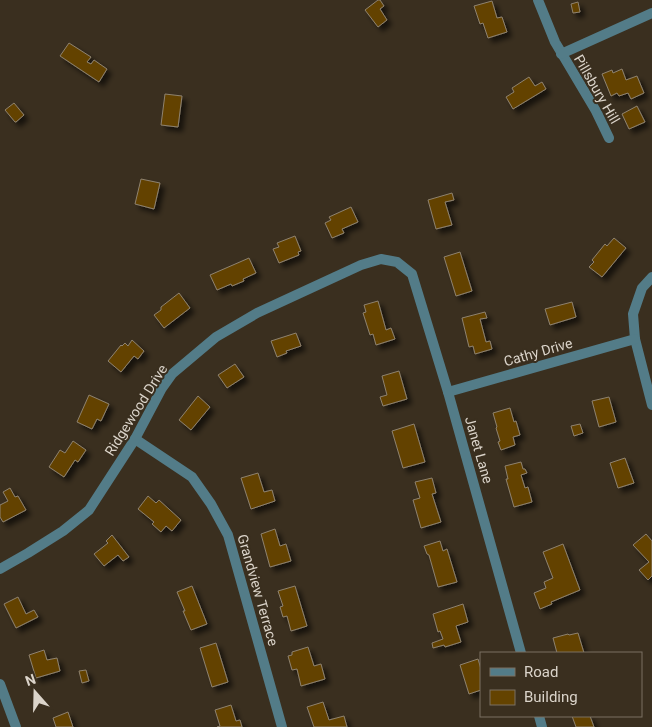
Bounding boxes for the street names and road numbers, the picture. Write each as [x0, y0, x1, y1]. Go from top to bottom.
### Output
street label: Pillsbury Hill [571, 52, 623, 126]
street label: Cathy Drive [502, 335, 574, 369]
street label: Ridgewood Drive [102, 361, 170, 459]
street label: Janet Lane [462, 415, 496, 485]
street label: Grandview Terrace [234, 532, 282, 648]

